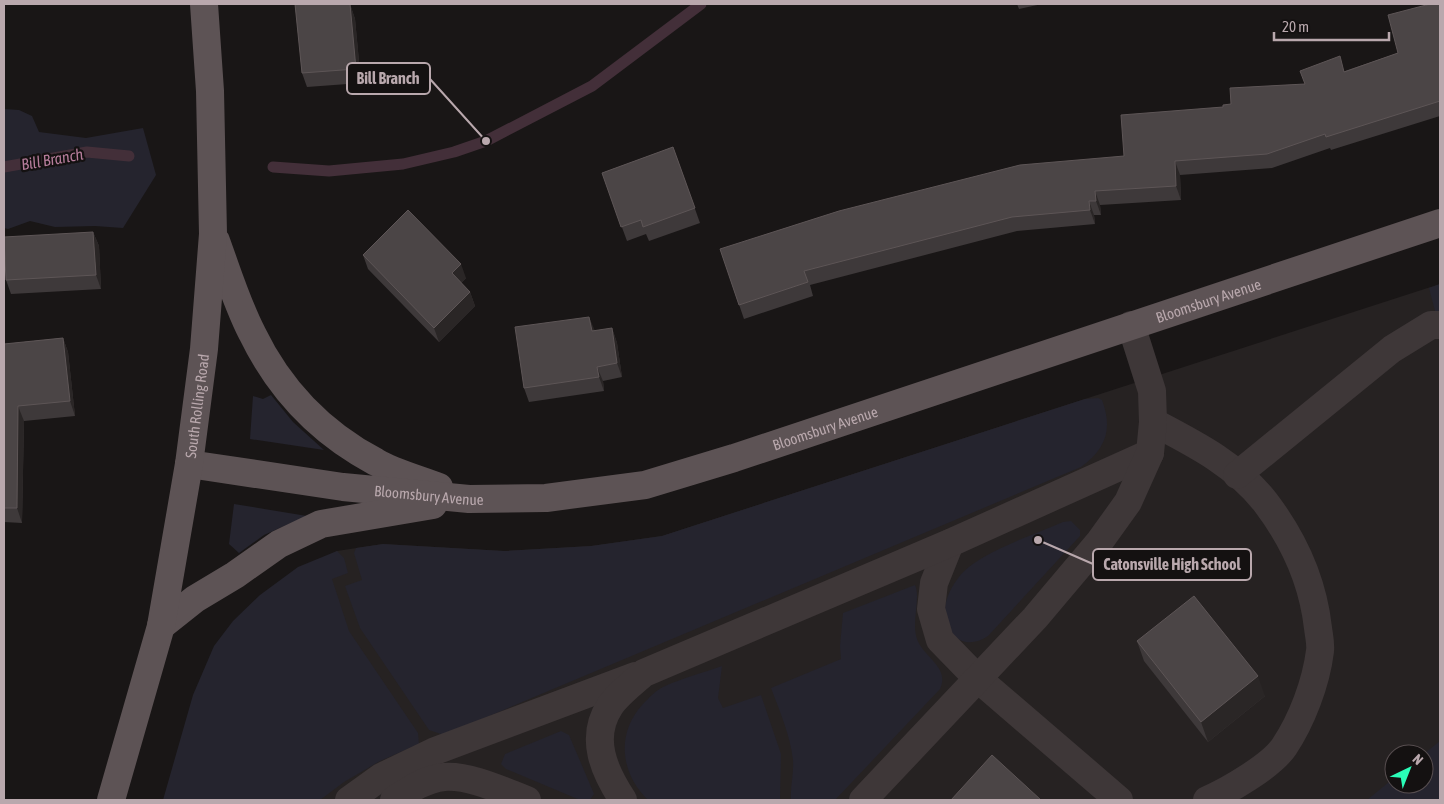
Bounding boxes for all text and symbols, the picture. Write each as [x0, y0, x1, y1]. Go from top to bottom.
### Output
scale bar [1274, 10, 1389, 42]
text: 20 m [1282, 18, 1309, 35]
callout: Bill Branch [347, 63, 430, 94]
text: Bill Branch [357, 69, 420, 87]
water label: Bill Branch [20, 145, 85, 173]
street label: Bloomsbury Avenue [1154, 275, 1263, 326]
street label: South Rolling Road [181, 353, 212, 459]
street label: Bloomsbury Avenue [770, 402, 880, 453]
street label: Bloomsbury Avenue [373, 482, 484, 508]
callout: Catonsville High School [1093, 549, 1251, 580]
text: Catonsville High School [1103, 555, 1242, 573]
north arrow [1384, 744, 1434, 794]
text: N [1409, 751, 1426, 768]

